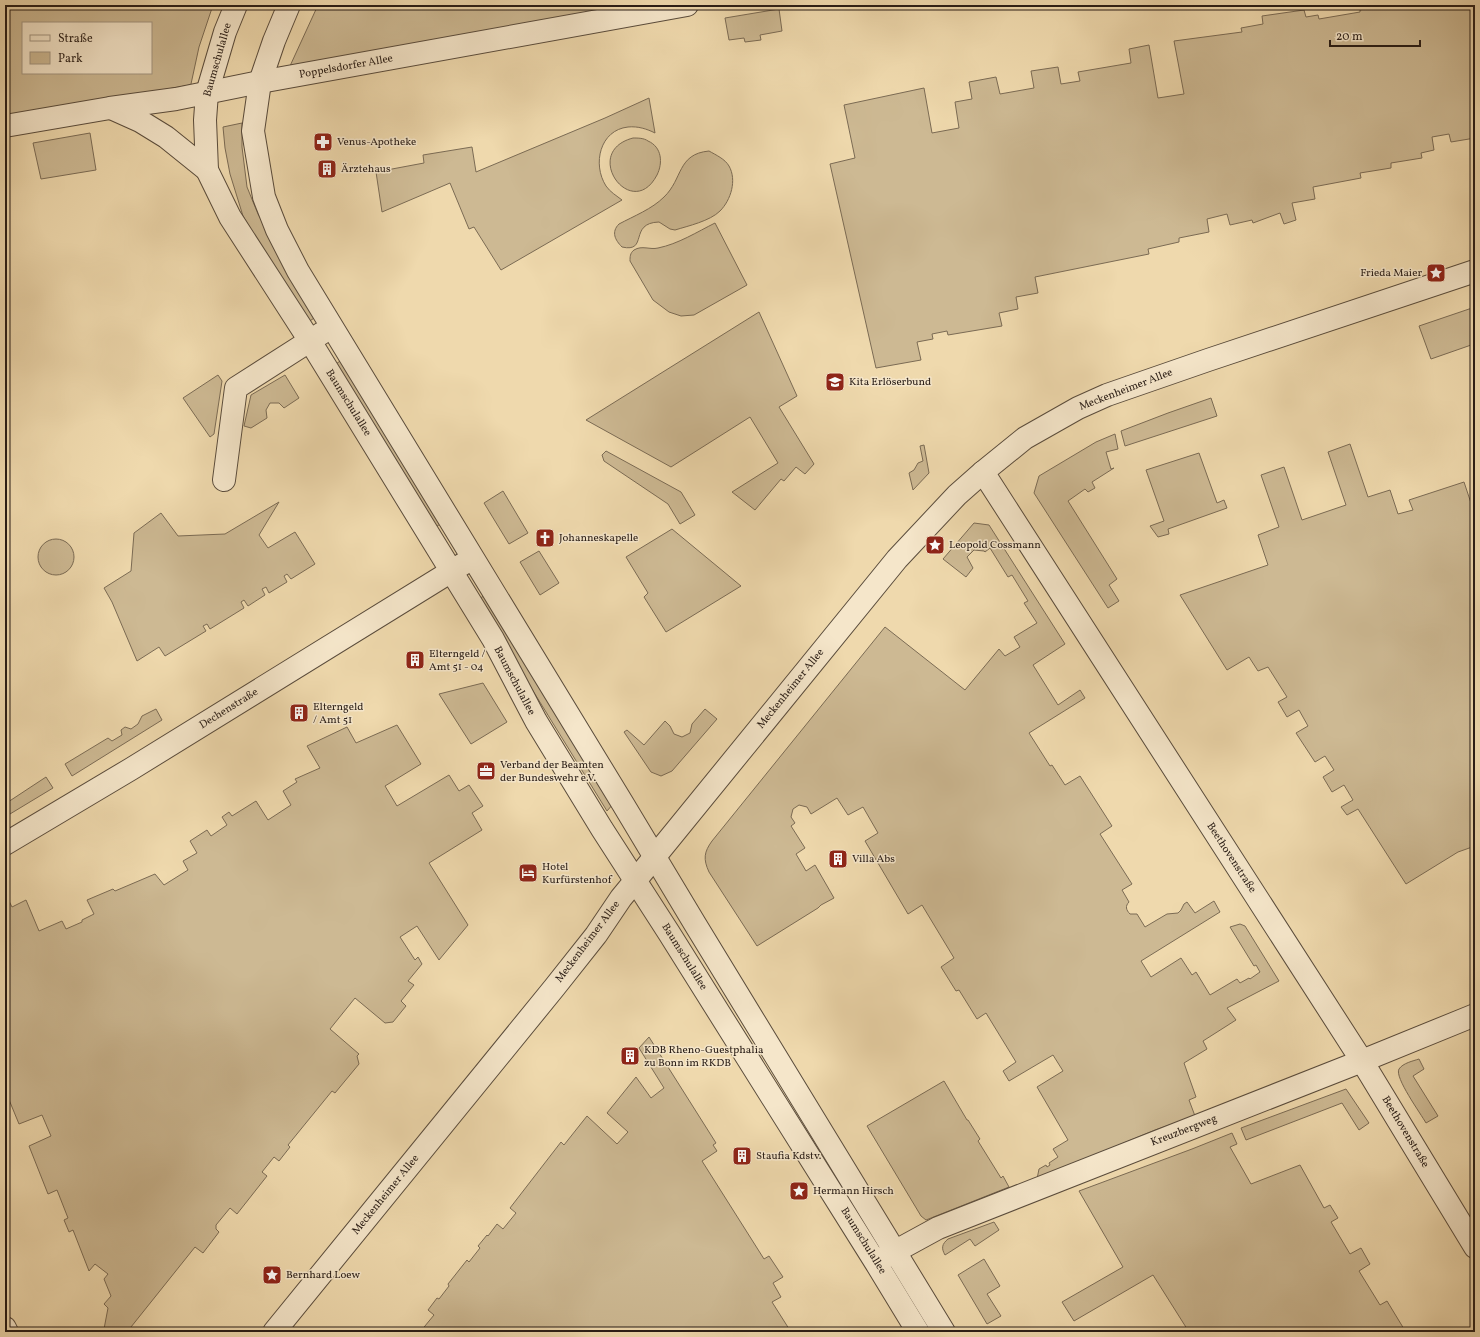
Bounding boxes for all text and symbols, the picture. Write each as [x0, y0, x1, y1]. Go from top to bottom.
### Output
street label: Baumschulallee [200, 21, 236, 99]
legend [22, 22, 152, 74]
scale bar [1330, 22, 1420, 48]
text: 20 m [1336, 29, 1363, 45]
text: Straße [58, 31, 93, 47]
text: Park [58, 51, 83, 67]
street label: Poppelsdorfer Allee [298, 51, 394, 83]
pharmacy icon: Venus-Apotheke [312, 131, 334, 153]
place label: Venus-Apotheke [337, 135, 416, 150]
building icon: Ärztehaus [316, 158, 338, 180]
place label: Ärztehaus [341, 162, 391, 177]
place icon: Frieda Maier [1425, 262, 1447, 284]
place label: Frieda Maier [1360, 266, 1422, 281]
street label: Meckenheimer Allee [1077, 365, 1175, 415]
street label: Baumschulallee [321, 367, 375, 439]
school or university icon: Kita Erlöserbund [824, 371, 846, 393]
place label: Kita Erlöserbund [849, 375, 931, 390]
church icon: Johanneskapelle [534, 527, 556, 549]
place label: Johanneskapelle [559, 531, 638, 546]
place icon: Leopold Cossmann [924, 534, 946, 556]
place label: Leopold Cossmann [949, 538, 1041, 553]
street label: Baumschulallee [490, 644, 538, 718]
street label: Meckenheimer Allee [754, 646, 828, 732]
place label: Elterngeld / Amt 51 - 04 [429, 647, 486, 675]
building icon: Elterngeld / Amt 51 - 04 [404, 649, 426, 671]
street label: Dechenstraße [197, 685, 261, 733]
place label: Elterngeld / Amt 51 [313, 700, 363, 728]
building icon: Elterngeld / Amt 51 [288, 702, 310, 724]
place label: Verband der Beamten der Bundeswehr e.V. [500, 758, 604, 786]
office icon: Verband der Beamten der Bundeswehr e.V. [475, 760, 497, 782]
street label: Beethovenstraße [1203, 820, 1259, 896]
building icon: Villa Abs [827, 848, 849, 870]
place label: Villa Abs [852, 852, 895, 867]
place label: Hotel Kurfürstenhof [542, 860, 613, 888]
hotel icon: Hotel Kurfürstenhof [517, 862, 539, 884]
street label: Meckenheimer Allee [552, 898, 624, 986]
street label: Baumschulallee [657, 921, 711, 993]
place label: KDB Rheno-Guestphalia zu Bonn im RKDB [644, 1043, 764, 1071]
building icon: KDB Rheno-Guestphalia zu Bonn im RKDB [619, 1045, 641, 1067]
street label: Beethovenstraße [1378, 1093, 1432, 1171]
street label: Kreuzbergweg [1149, 1111, 1220, 1150]
building icon: Staufia Kdstv. [731, 1145, 753, 1167]
place label: Staufia Kdstv. [756, 1149, 822, 1164]
street label: Meckenheimer Allee [349, 1152, 423, 1238]
place icon: Hermann Hirsch [788, 1180, 810, 1202]
place label: Hermann Hirsch [813, 1184, 894, 1199]
street label: Baumschulallee [836, 1205, 890, 1277]
place icon: Bernhard Loew [261, 1264, 283, 1286]
place label: Bernhard Loew [286, 1268, 360, 1283]

